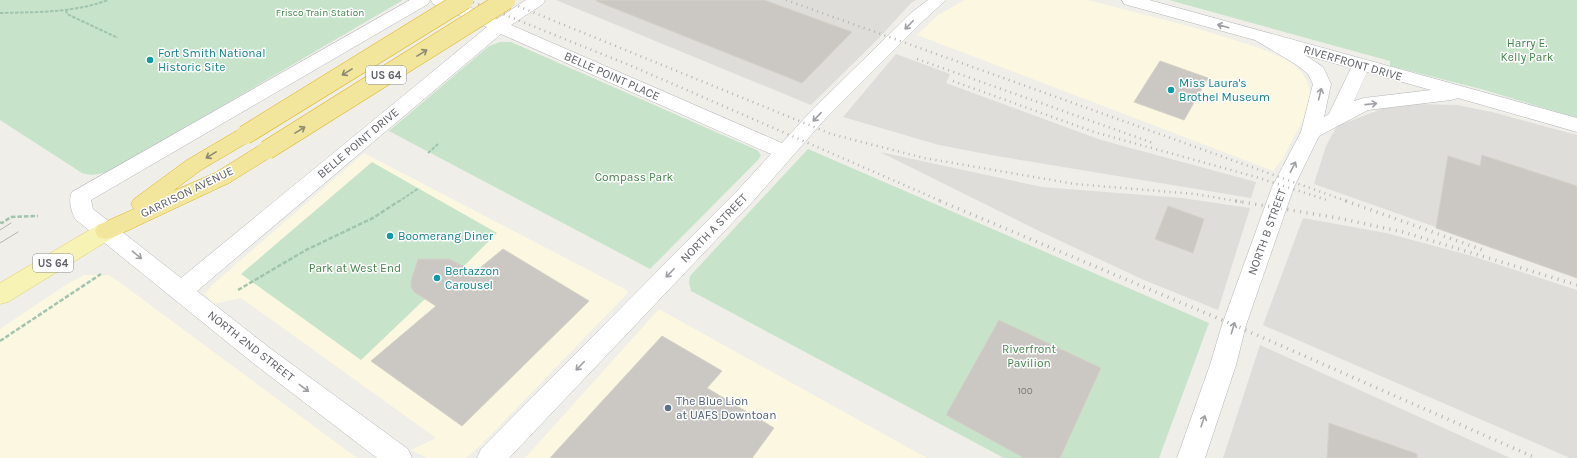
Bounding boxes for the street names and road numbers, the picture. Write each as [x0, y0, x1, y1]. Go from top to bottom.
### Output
street label: RIVERFRONT DRIVE [1302, 42, 1404, 84]
street label: BELLE POINT PLACE [562, 49, 662, 103]
road number: US 64 [366, 66, 406, 84]
street label: BELLE POINT DRIVE [314, 105, 402, 181]
street label: GARRISON AVENUE [138, 163, 236, 221]
street label: NORTH B STREET [1245, 187, 1289, 277]
street label: NORTH A STREET [678, 191, 750, 265]
road number: US 64 [33, 254, 73, 272]
street label: NORTH 2ND STREET [205, 308, 297, 384]

